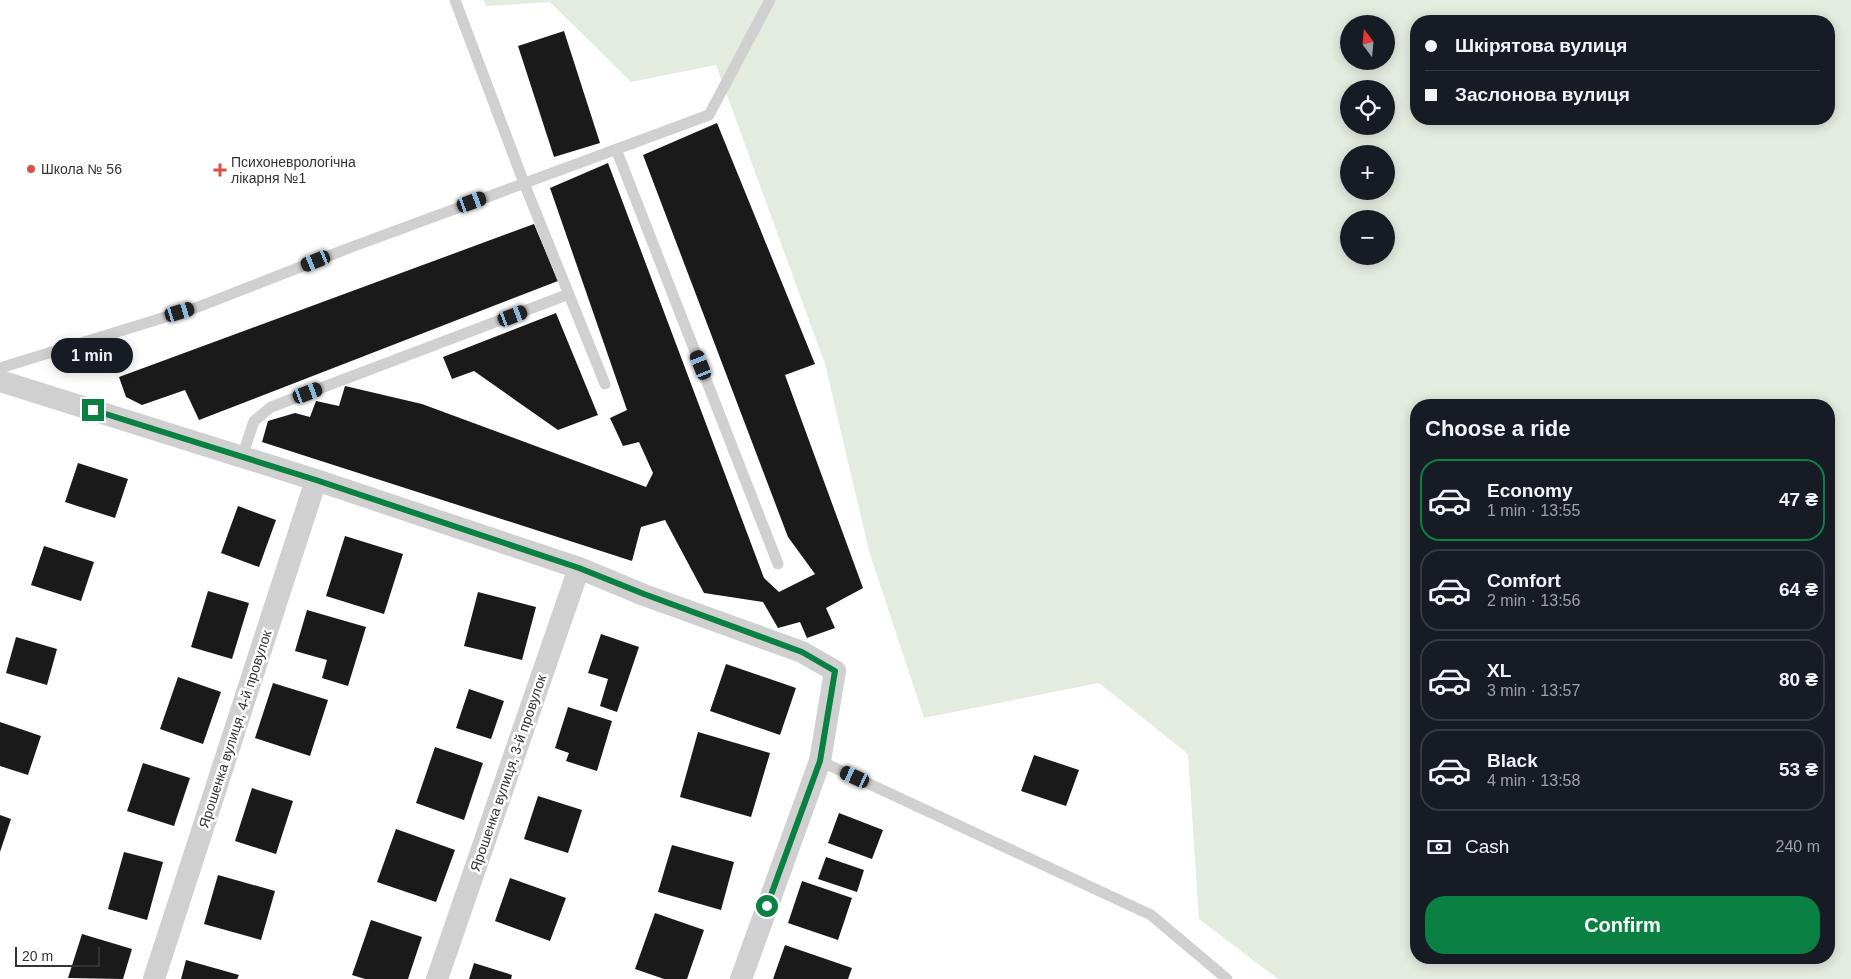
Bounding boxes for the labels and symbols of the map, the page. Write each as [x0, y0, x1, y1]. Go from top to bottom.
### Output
north arrow [1340, 15, 1395, 70]
place label: Психоневрологічна лікарня №1 [231, 154, 356, 186]
place label: Школа № 56 [41, 161, 122, 177]
marker: Школа № 56 [25, 163, 37, 175]
marker: Психоневрологічна лікарня №1 [213, 163, 227, 177]
car [455, 190, 488, 214]
car [299, 248, 332, 274]
car [163, 300, 196, 324]
car [496, 304, 529, 328]
callout: 1 min [52, 338, 134, 372]
car [688, 348, 713, 382]
car [291, 381, 324, 405]
route end [82, 399, 104, 421]
street label: Ярошенка вулиця, 4-й провулок [195, 627, 275, 830]
street label: Ярошенка вулиця, 3-й провулок [467, 672, 550, 874]
car [838, 764, 871, 790]
route start [756, 895, 778, 917]
scale bar [15, 944, 100, 967]

